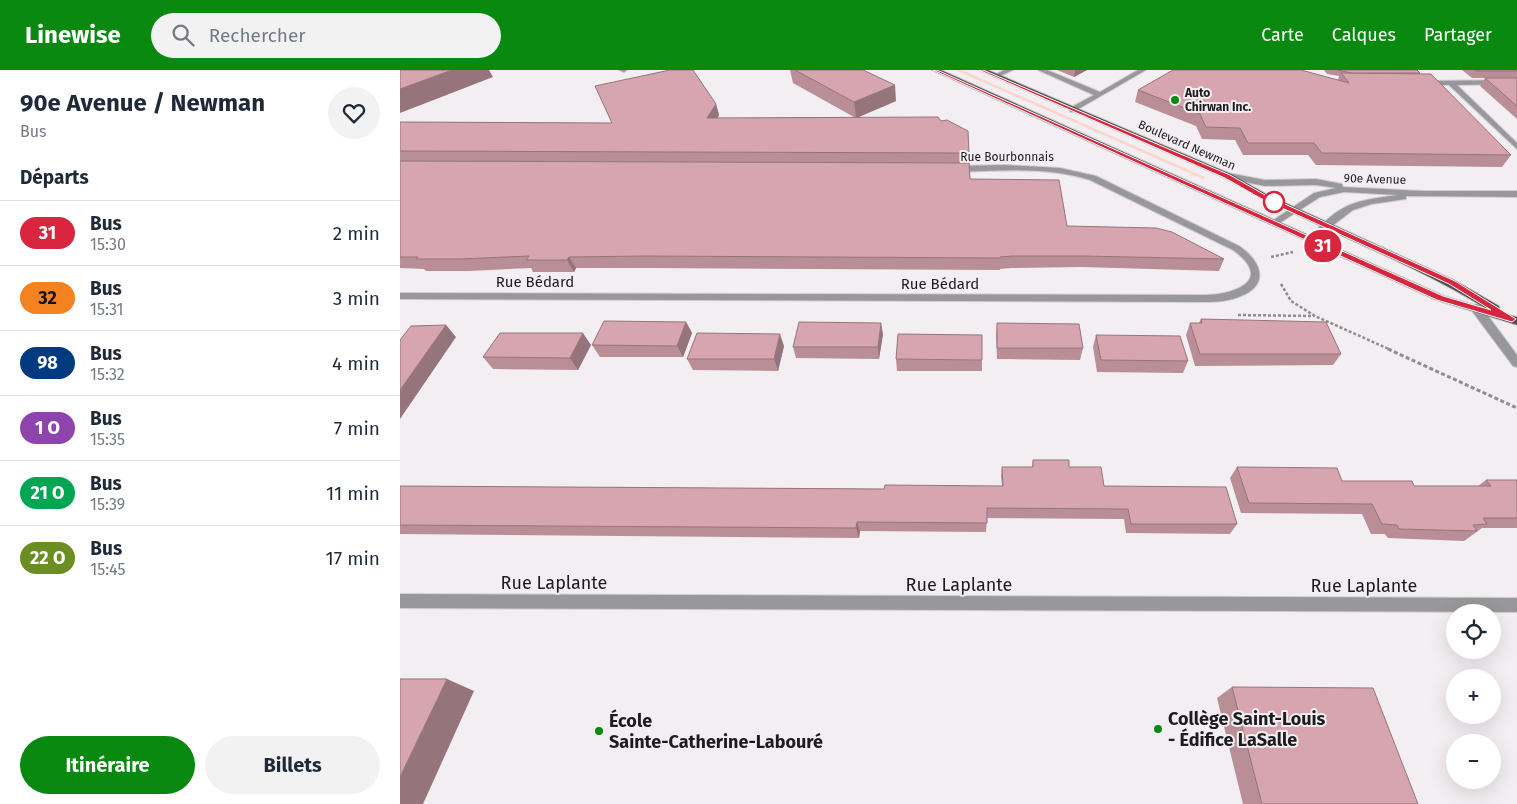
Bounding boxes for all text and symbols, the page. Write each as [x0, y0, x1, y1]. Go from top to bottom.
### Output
search box [151, 13, 501, 58]
text: Linewise [25, 21, 121, 49]
icon: search [169, 21, 197, 49]
text: Rechercher [209, 24, 306, 47]
text: Carte [1261, 24, 1304, 46]
text: Calques [1332, 24, 1396, 46]
text: Partager [1424, 24, 1492, 46]
place label: Auto Chirwan Inc. [1184, 86, 1251, 114]
button: heart [328, 87, 380, 139]
text: 90e Avenue / Newman [20, 89, 265, 117]
marker: Auto Chirwan Inc. [1169, 94, 1181, 106]
street label: Boulevard Newman [1136, 117, 1238, 173]
text: Bus [20, 122, 47, 141]
street label: Rue Bourbonnais [960, 150, 1054, 164]
text: Départs [20, 166, 89, 189]
street label: 90e Avenue [1344, 171, 1406, 187]
unlabelled marker [1263, 191, 1285, 213]
text: Bus [90, 212, 122, 235]
text: 31 [39, 222, 56, 244]
text: 2 min [333, 222, 380, 245]
line badge: 31 [1300, 230, 1346, 262]
text: 15:30 [90, 235, 126, 254]
text: 31 [1314, 235, 1332, 257]
street label: Rue Bédard [496, 273, 574, 291]
street label: Rue Bédard [901, 275, 979, 293]
text: Bus [90, 277, 122, 300]
text: 32 [38, 287, 57, 309]
text: 3 min [333, 287, 380, 310]
text: 15:31 [90, 300, 123, 319]
text: Bus [90, 342, 122, 365]
text: 98 [37, 352, 58, 374]
text: 4 min [332, 352, 380, 375]
text: 15:32 [90, 365, 125, 384]
text: Bus [90, 407, 122, 430]
text: 1 O [35, 417, 60, 439]
text: 7 min [334, 417, 380, 440]
text: 15:35 [90, 430, 125, 449]
text: Bus [90, 472, 122, 495]
text: 21 O [31, 482, 64, 504]
text: 11 min [326, 482, 380, 505]
text: 15:39 [90, 495, 125, 514]
text: Bus [90, 537, 122, 560]
text: 22 O [30, 547, 65, 569]
text: 17 min [326, 547, 380, 570]
text: 15:45 [90, 560, 125, 579]
street label: Rue Laplante [501, 572, 607, 594]
street label: Rue Laplante [906, 574, 1012, 596]
street label: Rue Laplante [1311, 575, 1417, 597]
map controls [1446, 604, 1501, 789]
button: locate [1446, 604, 1501, 659]
button: + [1446, 669, 1501, 724]
place label: Collège Saint-Louis - Édifice LaSalle [1168, 708, 1326, 751]
place label: École Sainte-Catherine-Labouré [609, 709, 823, 753]
marker: Collège Saint-Louis - Édifice LaSalle [1152, 723, 1164, 735]
marker: École Sainte-Catherine-Labouré [593, 725, 605, 737]
button: − [1446, 734, 1501, 789]
button: Itinéraire [20, 736, 195, 794]
button: Billets [205, 736, 380, 794]

